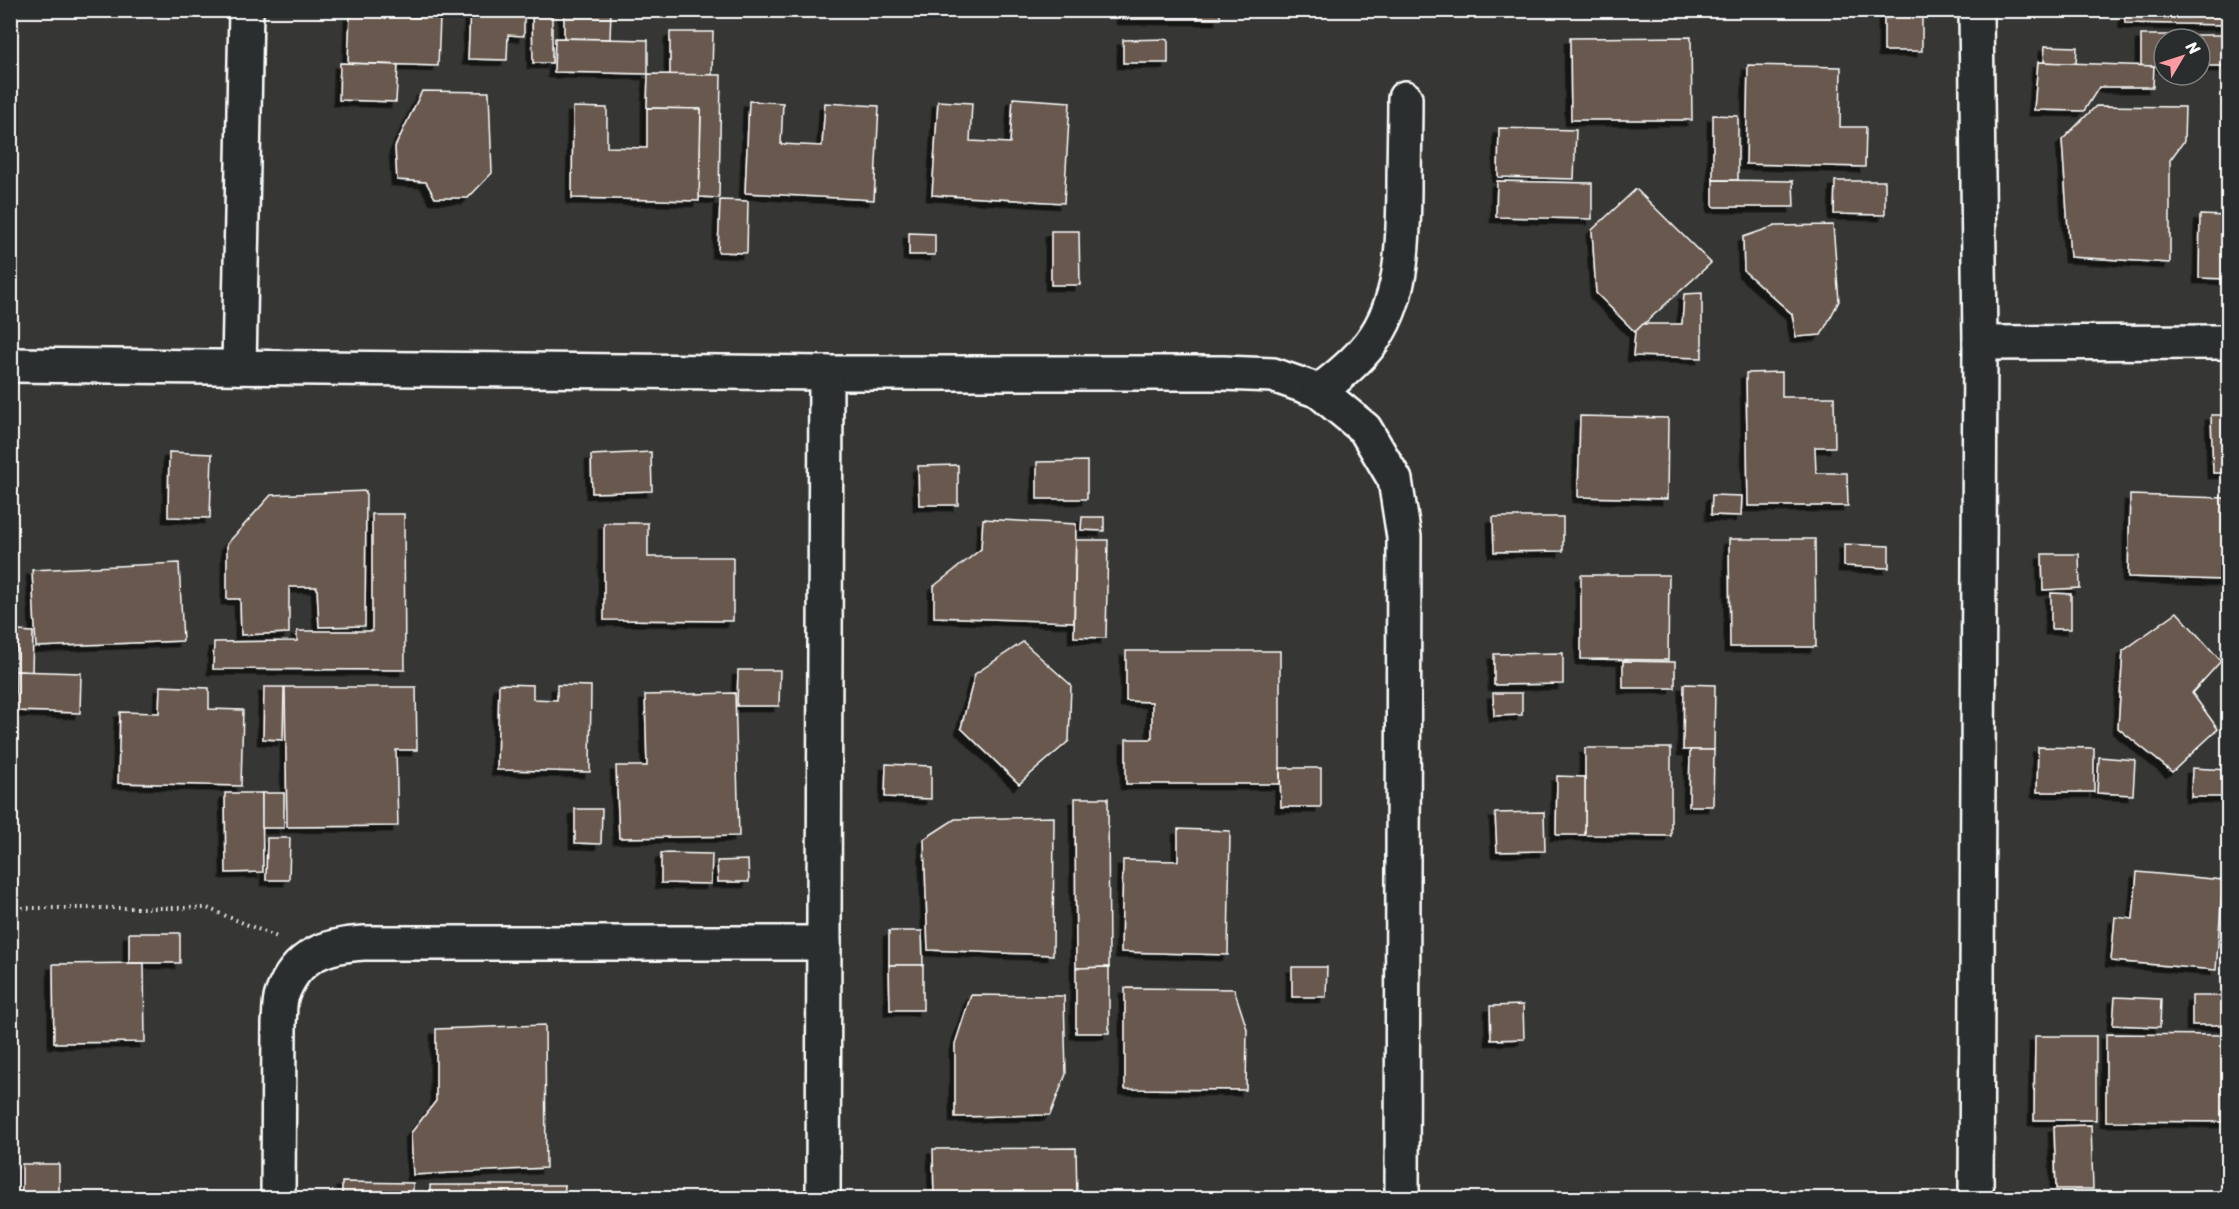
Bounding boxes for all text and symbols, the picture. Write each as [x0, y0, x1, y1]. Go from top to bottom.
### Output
north arrow [2152, 27, 2212, 87]
text: N [2178, 34, 2209, 62]

